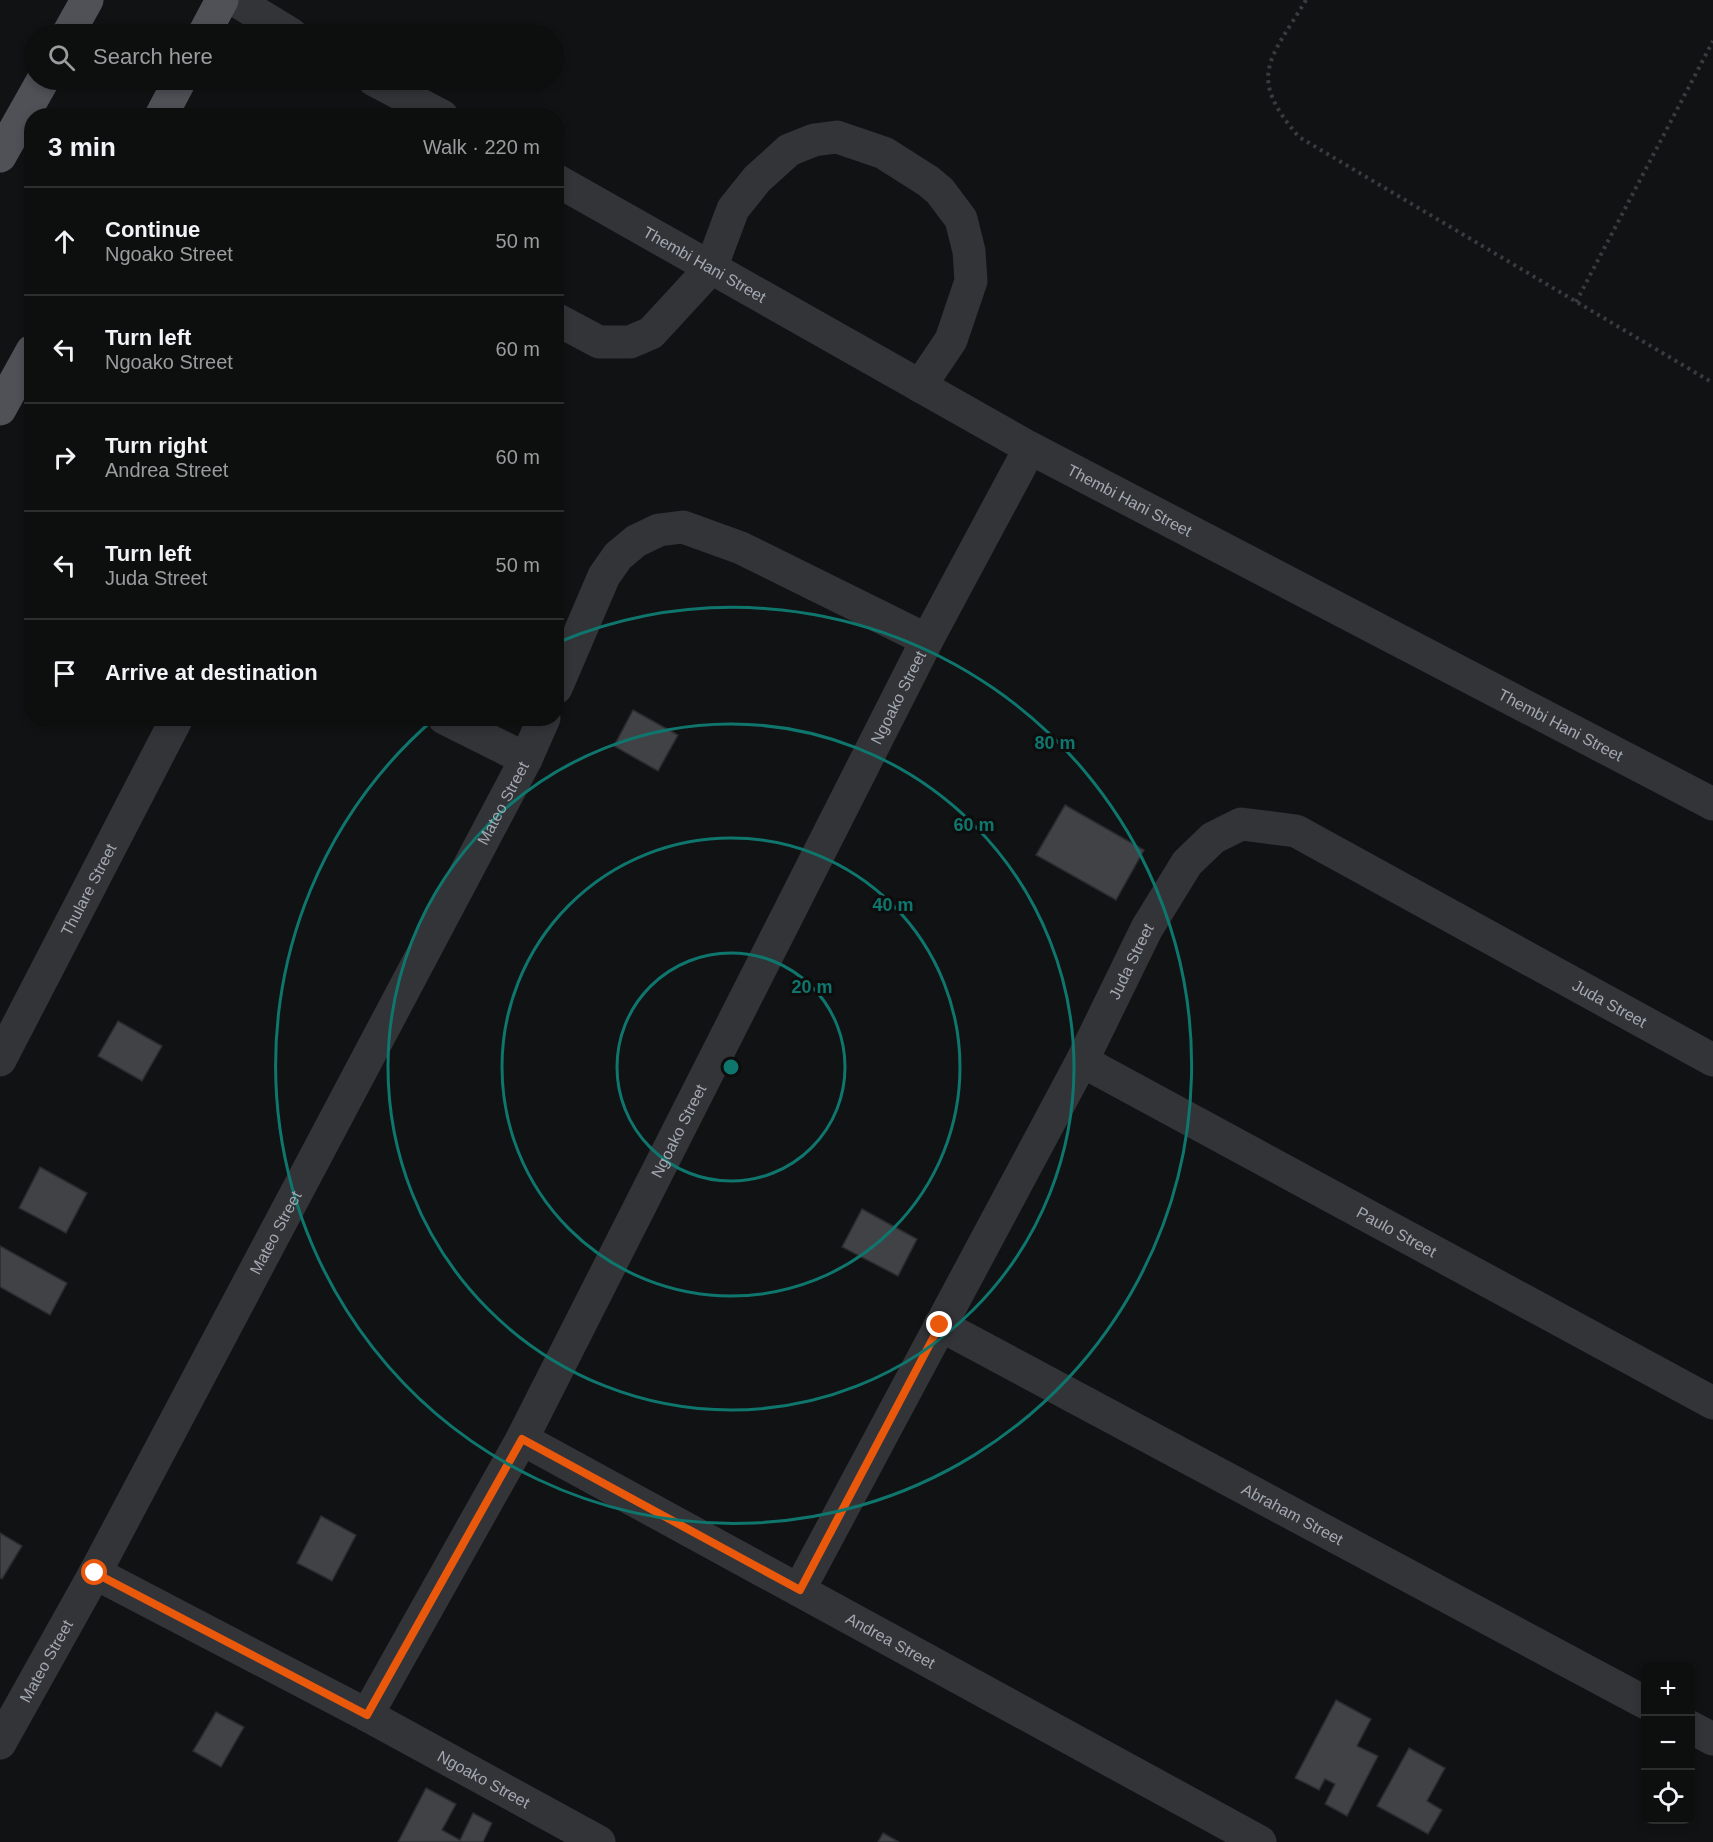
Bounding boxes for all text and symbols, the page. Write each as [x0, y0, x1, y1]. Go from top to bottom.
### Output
search box [24, 24, 564, 90]
icon: search [45, 41, 78, 74]
text: Search here [93, 44, 213, 69]
text: 3 min [48, 132, 116, 162]
text: Walk · 220 m [423, 136, 540, 158]
text: Continue [105, 217, 200, 242]
street label: Thembi Hani Street [640, 223, 769, 306]
icon: ahead [48, 225, 81, 258]
text: 50 m [496, 230, 540, 252]
text: Ngoako Street [105, 243, 233, 265]
text: Turn left [105, 325, 191, 350]
icon: left [48, 333, 81, 366]
text: 60 m [496, 338, 540, 360]
text: Ngoako Street [105, 351, 233, 373]
text: Turn right [105, 433, 207, 458]
icon: right [48, 441, 81, 474]
text: 60 m [496, 446, 540, 468]
text: Andrea Street [105, 459, 228, 481]
street label: Thembi Hani Street [1064, 461, 1195, 540]
text: Turn left [105, 541, 191, 566]
icon: left [48, 549, 81, 582]
text: 50 m [496, 554, 540, 576]
text: Juda Street [105, 567, 207, 589]
street label: Ngoako Street [868, 648, 929, 747]
icon: arrive [48, 657, 81, 690]
text: Arrive at destination [105, 660, 318, 685]
street label: Thembi Hani Street [1495, 686, 1626, 765]
text: 80 m [1034, 733, 1076, 753]
street label: Mateo Street [474, 758, 532, 848]
text: 60 m [953, 815, 995, 835]
street label: Thulare Street [58, 840, 120, 939]
text: 40 m [872, 895, 914, 915]
street label: Juda Street [1106, 920, 1157, 1002]
text: 20 m [791, 977, 833, 997]
street label: Juda Street [1569, 977, 1650, 1031]
centre of rings [721, 1057, 741, 1077]
street label: Ngoako Street [648, 1081, 710, 1181]
street label: Mateo Street [247, 1188, 305, 1277]
street label: Paulo Street [1354, 1204, 1440, 1261]
route end [926, 1311, 952, 1337]
street label: Abraham Street [1239, 1480, 1346, 1548]
route start [81, 1559, 107, 1585]
street label: Andrea Street [843, 1610, 938, 1672]
street label: Mateo Street [17, 1617, 76, 1705]
map controls [1641, 1662, 1695, 1824]
button: + [1641, 1662, 1695, 1716]
button: − [1641, 1716, 1695, 1770]
street label: Ngoako Street [435, 1747, 533, 1812]
button: locate [1641, 1770, 1695, 1824]

